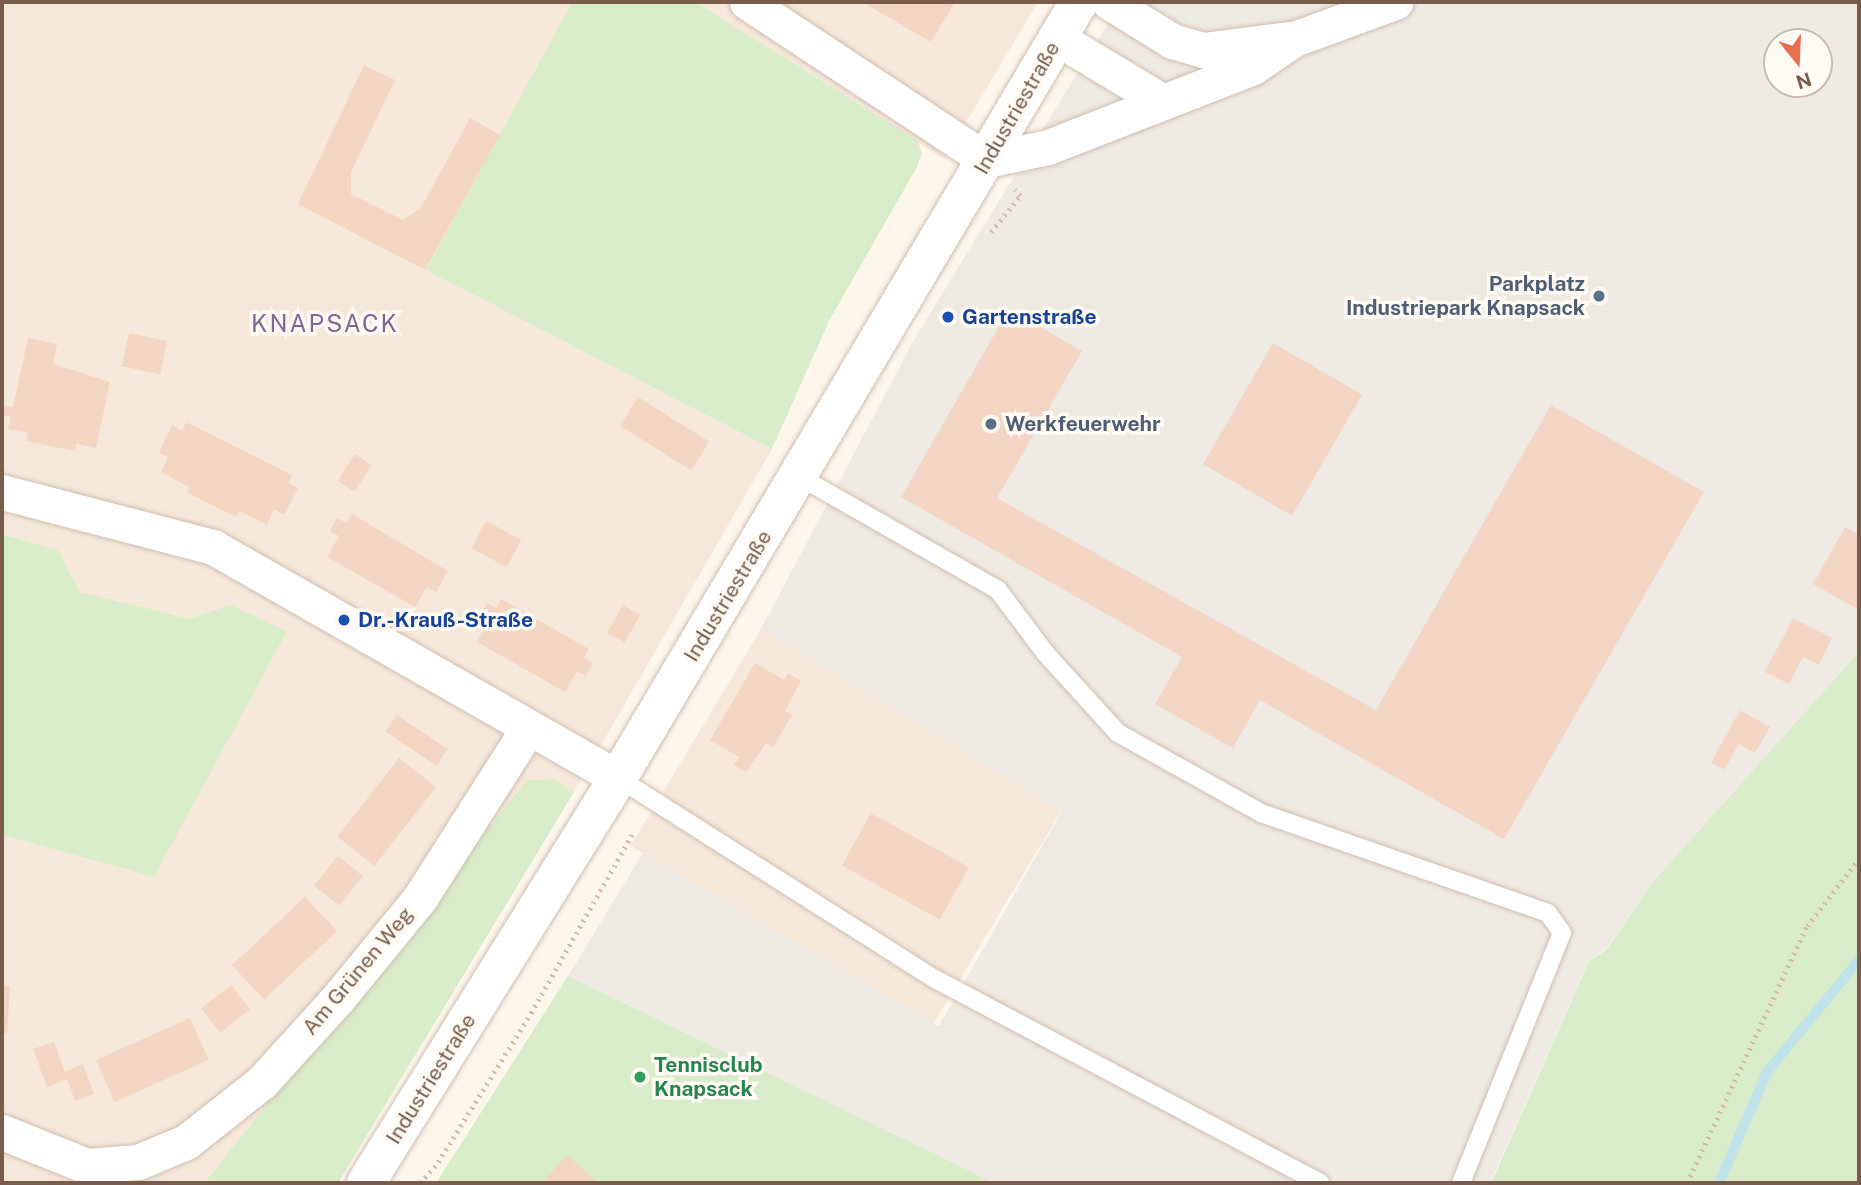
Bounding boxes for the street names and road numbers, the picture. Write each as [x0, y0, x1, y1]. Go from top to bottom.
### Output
street label: Industriestraße [969, 37, 1065, 179]
street label: Industriestraße [679, 526, 777, 666]
street label: Am Grünen Weg [297, 902, 419, 1040]
street label: Industriestraße [381, 1009, 481, 1149]

